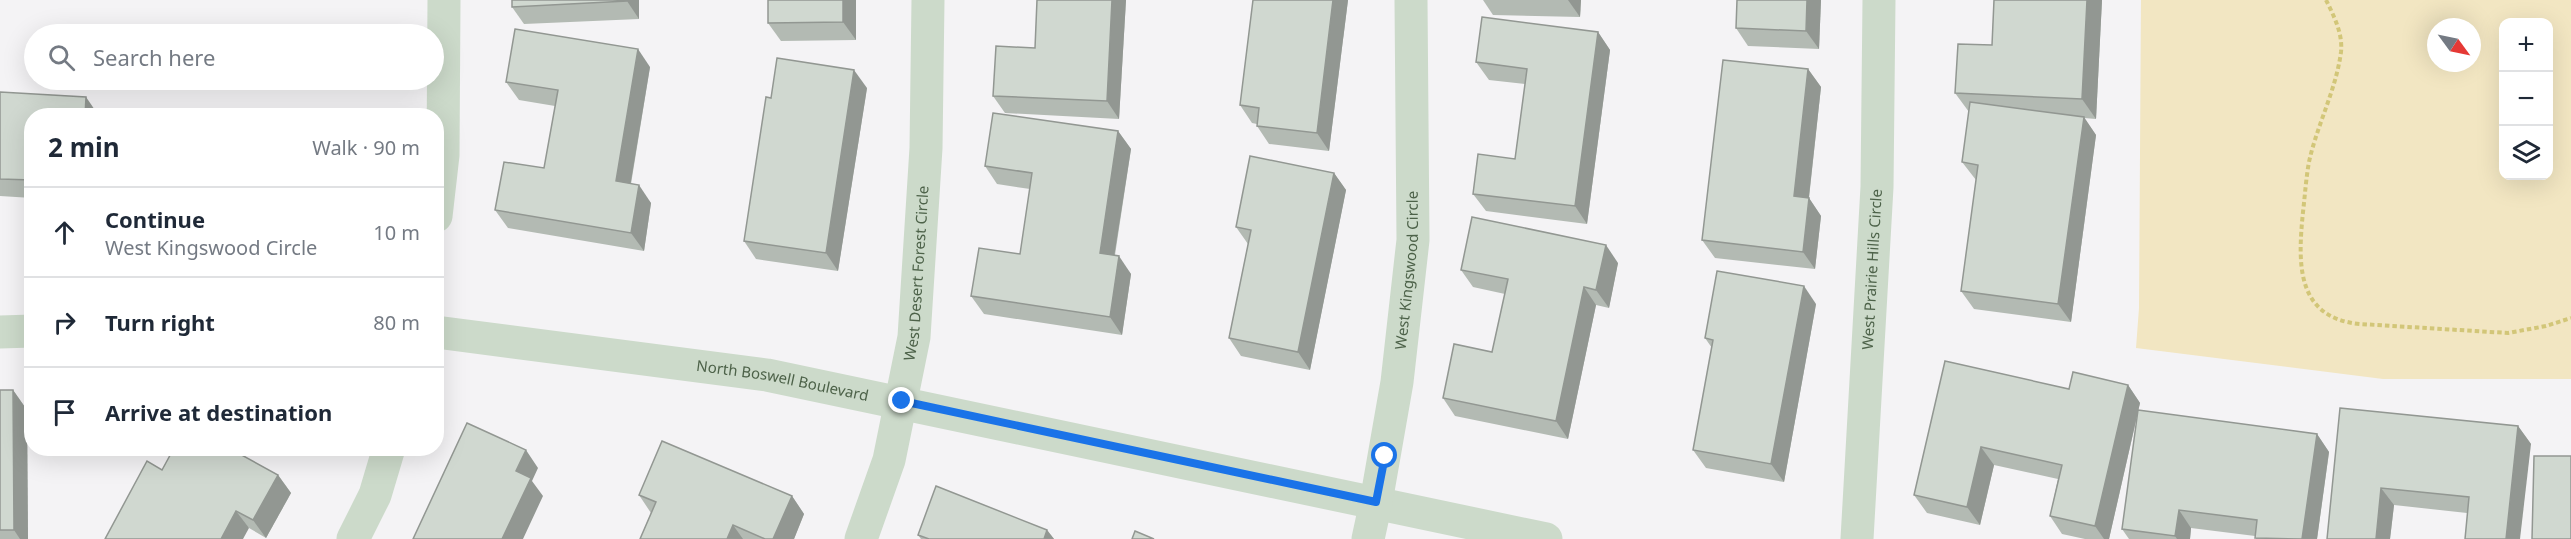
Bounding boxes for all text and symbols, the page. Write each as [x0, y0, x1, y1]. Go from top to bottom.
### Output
north arrow [2427, 18, 2481, 72]
map controls [2499, 18, 2553, 180]
button: + [2499, 18, 2553, 72]
search box [24, 24, 444, 90]
icon: search [45, 41, 78, 74]
text: Search here [93, 42, 215, 72]
button: − [2499, 72, 2553, 126]
button: layers [2499, 126, 2553, 180]
text: 2 min [48, 129, 120, 165]
text: Walk · 90 m [312, 134, 420, 161]
street label: West Desert Forest Circle [898, 185, 933, 363]
street label: West Prairie Hills Circle [1857, 188, 1886, 350]
street label: West Kingswood Circle [1390, 191, 1422, 351]
text: Continue [105, 204, 205, 234]
icon: ahead [48, 216, 81, 249]
text: 10 m [373, 219, 420, 246]
text: West Kingswood Circle [105, 234, 317, 261]
icon: right [48, 306, 81, 339]
text: Turn right [105, 307, 215, 337]
text: 80 m [373, 309, 420, 336]
street label: North Boswell Boulevard [695, 355, 871, 405]
route end [888, 387, 914, 413]
icon: arrive [48, 396, 81, 429]
text: Arrive at destination [105, 397, 332, 427]
route start [1371, 442, 1397, 468]

